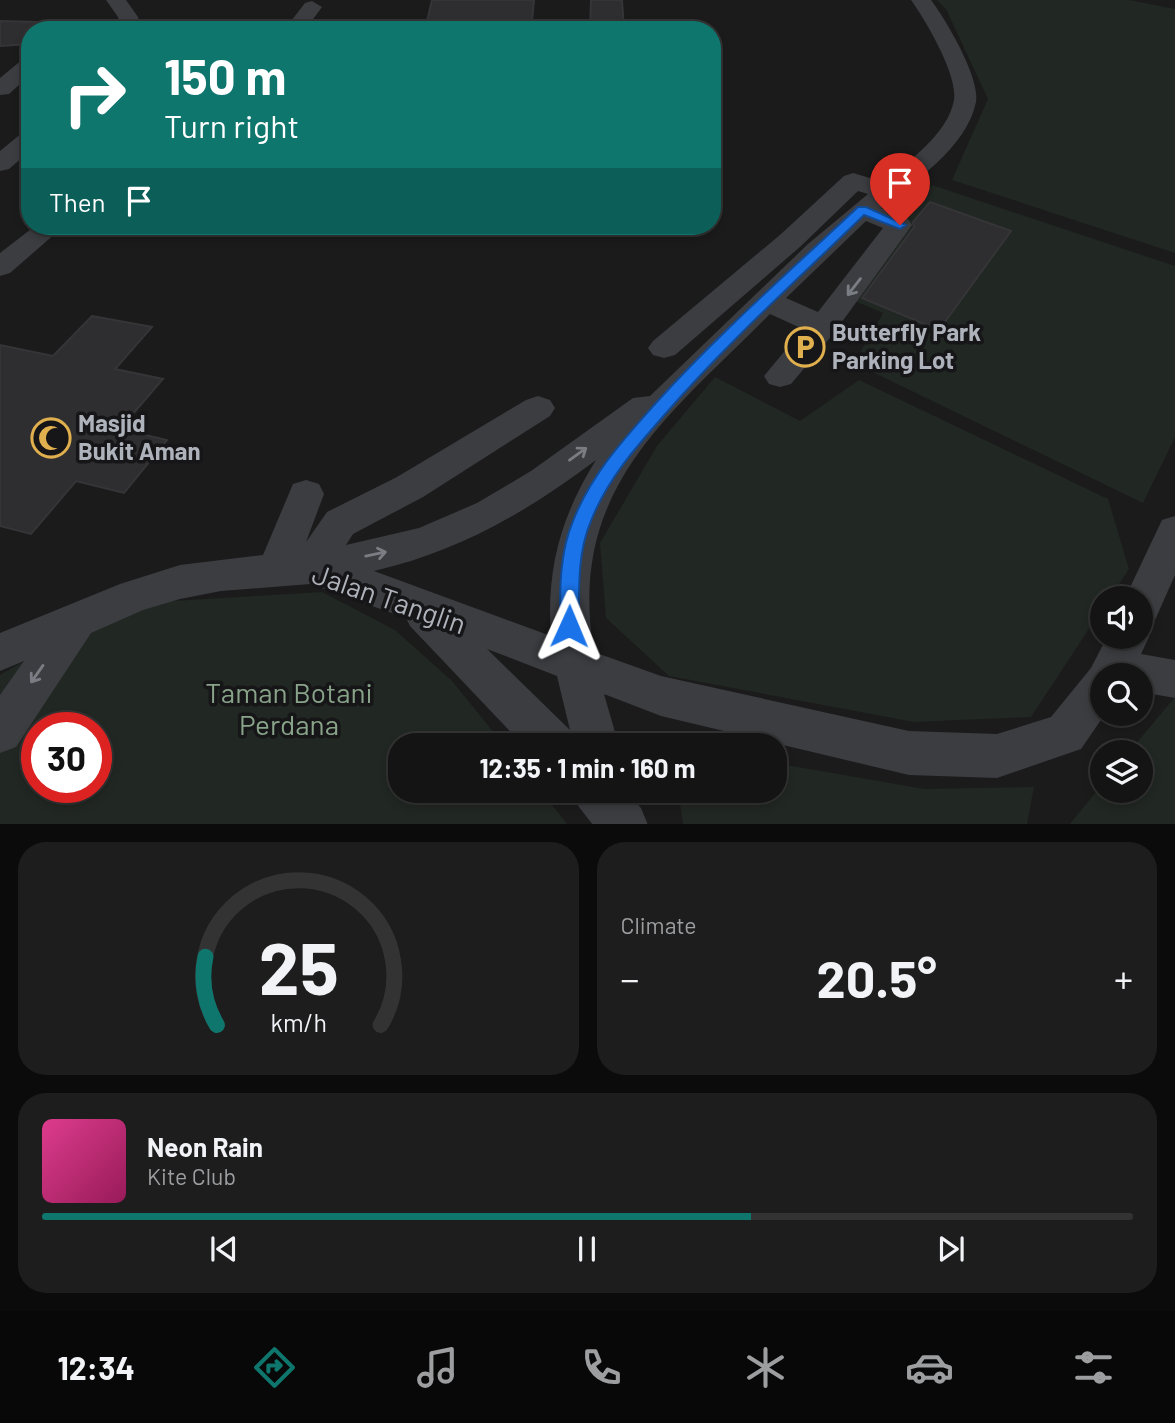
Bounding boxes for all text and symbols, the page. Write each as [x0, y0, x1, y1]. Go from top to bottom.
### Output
text: 150 m [164, 46, 286, 105]
icon: right [49, 49, 140, 140]
text: Turn right [164, 106, 299, 144]
pin [870, 153, 930, 225]
icon: arrive [881, 164, 919, 202]
icon: arrive [120, 182, 158, 220]
text: Then [49, 186, 106, 217]
one-way arrow [846, 277, 861, 295]
place label: Butterfly Park Parking Lot [832, 317, 981, 374]
parking icon: Butterfly Park Parking Lot [784, 326, 826, 368]
place label: Masjid Bukit Aman [78, 408, 201, 465]
mosque icon: Masjid Bukit Aman [30, 417, 72, 459]
one-way arrow [568, 447, 587, 461]
one-way arrow [364, 546, 387, 560]
street label: Jalan Tanglin [308, 556, 471, 640]
map controls [1090, 586, 1153, 803]
button: sound [1090, 586, 1153, 649]
position arrow [532, 589, 606, 663]
button: search [1090, 663, 1153, 726]
one-way arrow [30, 664, 44, 683]
park label: Taman Botani Perdana [205, 675, 373, 741]
speed limit sign: 30 [21, 712, 112, 803]
button: layers [1090, 740, 1153, 803]
text: 12:35 · 1 min · 160 m [479, 752, 696, 783]
text: Climate [621, 911, 697, 939]
text: 25 [258, 922, 338, 1010]
text: 20.5° [817, 946, 937, 1008]
text: − [621, 955, 640, 1001]
text: + [1114, 955, 1133, 1001]
text: km/h [270, 1006, 327, 1036]
text: Neon Rain [147, 1131, 263, 1162]
text: Kite Club [147, 1162, 236, 1190]
icon: previous [205, 1230, 243, 1268]
icon: pause [568, 1230, 606, 1268]
icon: next [932, 1230, 970, 1268]
icon: directions [250, 1343, 299, 1392]
icon: music [413, 1343, 462, 1392]
icon: phone [577, 1343, 626, 1392]
icon: climate [741, 1343, 790, 1392]
icon: car [905, 1343, 954, 1392]
icon: filters [1069, 1343, 1118, 1392]
text: 12:34 [57, 1348, 135, 1386]

